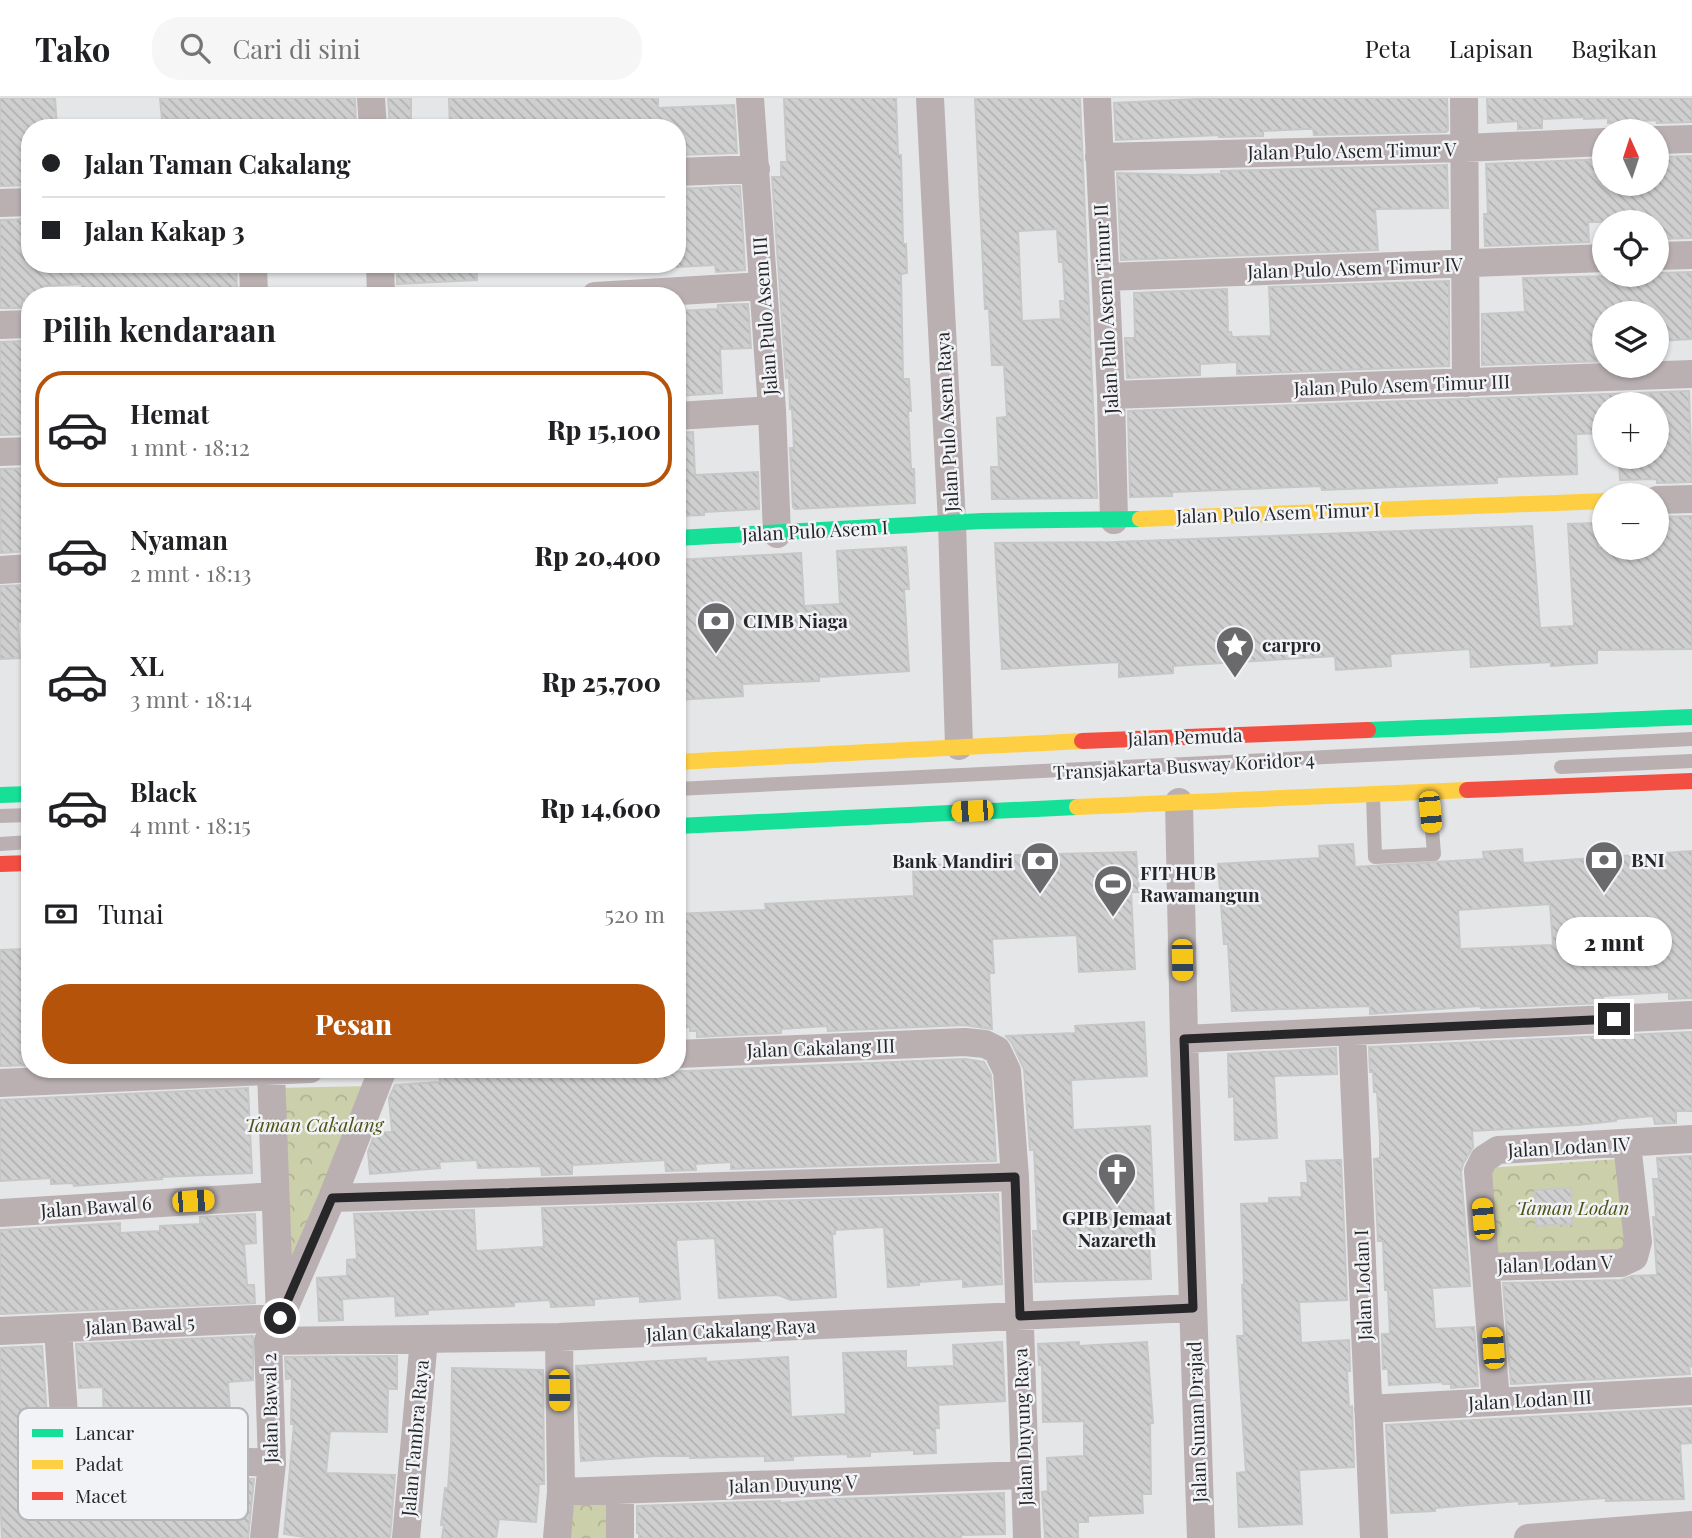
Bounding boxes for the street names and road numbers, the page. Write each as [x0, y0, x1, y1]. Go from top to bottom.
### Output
street label: Jalan Pulo Asem Timur V [1246, 135, 1458, 165]
street label: Jalan Pulo Asem Timur II [1087, 203, 1124, 416]
street label: Jalan Pulo Asem III [745, 236, 783, 397]
street label: Jalan Pulo Asem Timur IV [1246, 250, 1464, 284]
street label: Jalan Pulo Asem Raya [928, 331, 964, 514]
street label: Jalan Pulo Asem Timur III [1292, 367, 1511, 401]
street label: Jalan Pulo Asem Timur I [1175, 495, 1380, 529]
street label: Jalan Pulo Asem I [740, 513, 889, 547]
street label: Jalan Pemuda [1126, 721, 1243, 751]
street label: Transjakarta Busway Koridor 4 [1052, 745, 1315, 785]
street label: Jalan Cakalang III [745, 1031, 896, 1063]
street label: Jalan Lodan IV [1506, 1130, 1632, 1162]
street label: Jalan Bawal 6 [38, 1189, 153, 1223]
street label: Jalan Lodan I [1347, 1229, 1377, 1342]
street label: Jalan Lodan V [1496, 1248, 1614, 1278]
street label: Jalan Bawal 5 [84, 1308, 195, 1340]
street label: Jalan Cakalang Raya [644, 1312, 817, 1346]
street label: Jalan Sunan Drajad [1180, 1341, 1212, 1504]
street label: Jalan Duyung Raya [1006, 1347, 1038, 1507]
street label: Jalan Bawal 2 [255, 1352, 283, 1465]
street label: Jalan Tambra Raya [394, 1358, 434, 1518]
street label: Jalan Lodan III [1467, 1383, 1592, 1415]
street label: Jalan Duyung V [727, 1468, 859, 1498]

